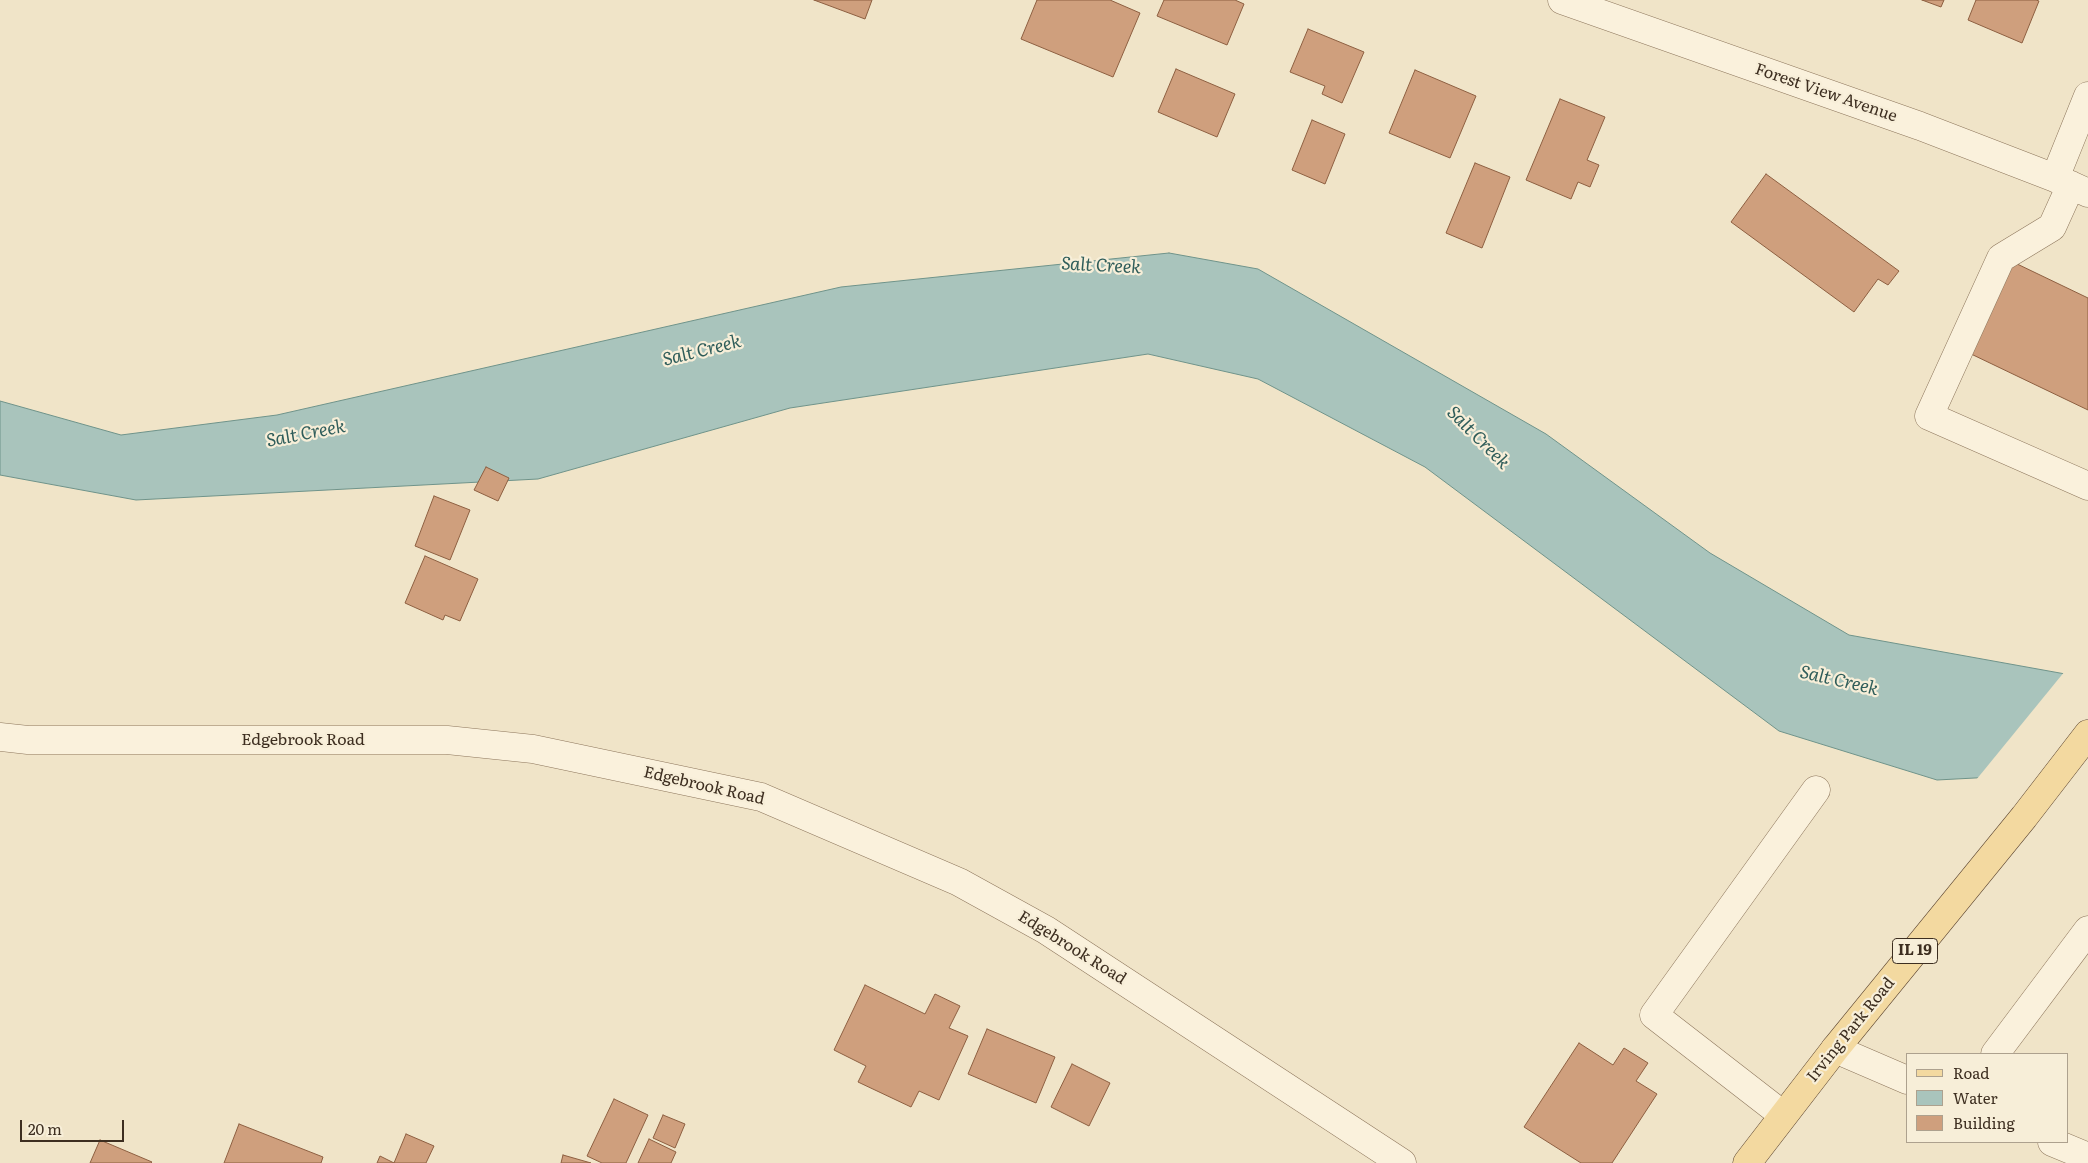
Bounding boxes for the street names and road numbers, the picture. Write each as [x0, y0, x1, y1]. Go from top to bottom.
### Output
street label: Forest View Avenue [1753, 60, 1899, 126]
street label: Edgebrook Road [241, 730, 365, 750]
street label: Edgebrook Road [642, 763, 766, 809]
street label: Edgebrook Road [1014, 907, 1130, 989]
road number: IL 19 [1892, 938, 1938, 964]
street label: Irving Park Road [1803, 974, 1899, 1086]

